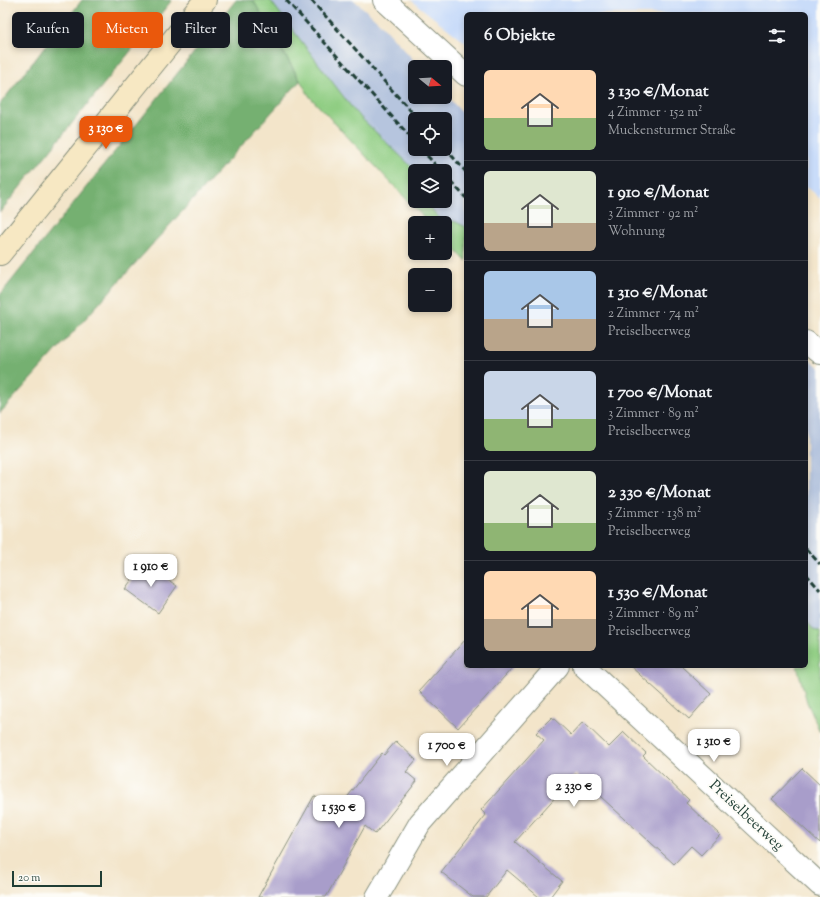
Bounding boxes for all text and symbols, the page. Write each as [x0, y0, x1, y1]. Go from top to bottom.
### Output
chip: Kaufen [12, 12, 84, 48]
chip: Mieten [92, 12, 163, 48]
chip: Filter [171, 12, 230, 48]
chip: Neu [238, 12, 292, 48]
text: 6 Objekte [484, 24, 555, 48]
icon: filters [766, 25, 788, 47]
north arrow [408, 60, 452, 104]
map controls [408, 60, 452, 312]
text: 3 130 €/Monat [608, 80, 708, 104]
icon: home [516, 86, 564, 134]
text: 4 Zimmer · 152 m² [608, 104, 702, 122]
button: locate [408, 112, 452, 156]
pin: 3 130 € [69, 116, 143, 150]
text: 3 130 € [88, 120, 124, 138]
text: Muckensturmer Straße [608, 122, 736, 140]
button: layers [408, 164, 452, 208]
text: 1 910 €/Monat [608, 181, 709, 205]
icon: home [516, 187, 564, 235]
text: 3 Zimmer · 92 m² [608, 205, 698, 223]
button: + [408, 216, 452, 260]
text: Wohnung [608, 223, 665, 241]
button: − [408, 268, 452, 312]
text: 1 310 €/Monat [608, 281, 707, 305]
icon: home [516, 287, 564, 335]
text: 2 Zimmer · 74 m² [608, 305, 699, 323]
text: Preiselbeerweg [608, 323, 690, 341]
text: 1 700 €/Monat [608, 381, 712, 405]
icon: home [516, 387, 564, 435]
text: 3 Zimmer · 89 m² [608, 405, 699, 423]
text: Preiselbeerweg [608, 423, 690, 441]
text: 2 330 €/Monat [608, 481, 711, 505]
icon: home [516, 487, 564, 535]
text: 5 Zimmer · 138 m² [608, 505, 701, 523]
text: Preiselbeerweg [608, 523, 690, 541]
pin: 1 910 € [114, 554, 188, 588]
text: 1 910 € [133, 558, 169, 576]
text: 1 530 €/Monat [608, 581, 707, 605]
icon: home [516, 587, 564, 635]
text: 3 Zimmer · 89 m² [608, 605, 699, 623]
text: Preiselbeerweg [608, 623, 690, 641]
pin: 1 310 € [677, 729, 751, 763]
pin: 1 700 € [410, 733, 484, 767]
text: 1 310 € [697, 733, 731, 751]
text: 1 700 € [428, 737, 466, 755]
pin: 2 330 € [537, 774, 611, 808]
street label: Preiselbeerweg [704, 776, 788, 856]
text: 2 330 € [556, 778, 592, 796]
pin: 1 530 € [302, 795, 376, 829]
text: 1 530 € [322, 799, 356, 817]
scale bar [12, 869, 102, 888]
text: 20 m [18, 870, 40, 886]

